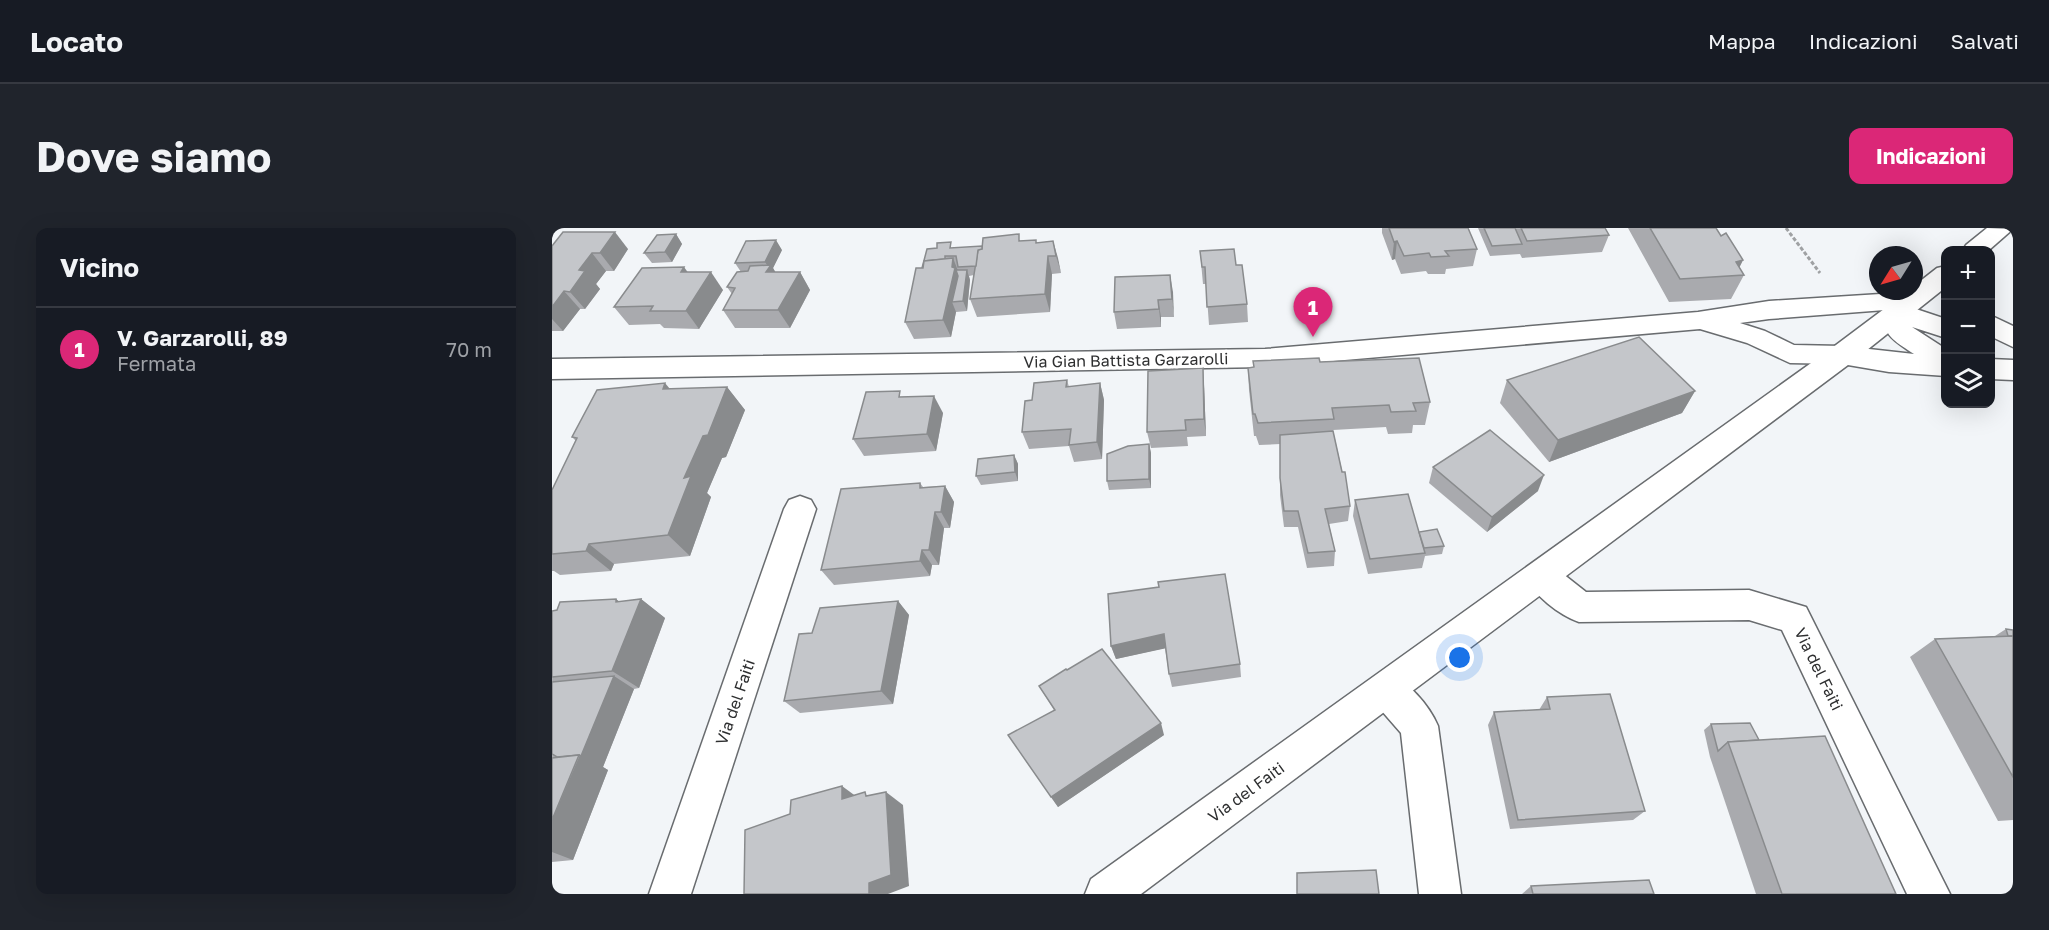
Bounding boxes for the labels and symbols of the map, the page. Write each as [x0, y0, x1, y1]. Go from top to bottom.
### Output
north arrow [1869, 246, 1923, 300]
pin: 1 [1294, 288, 1332, 337]
street label: Via Gian Battista Garzarolli [1023, 348, 1229, 372]
street label: Via del Faiti [1790, 624, 1848, 714]
your location [1445, 643, 1474, 672]
street label: Via del Faiti [711, 656, 759, 748]
street label: Via del Faiti [1204, 758, 1288, 826]

